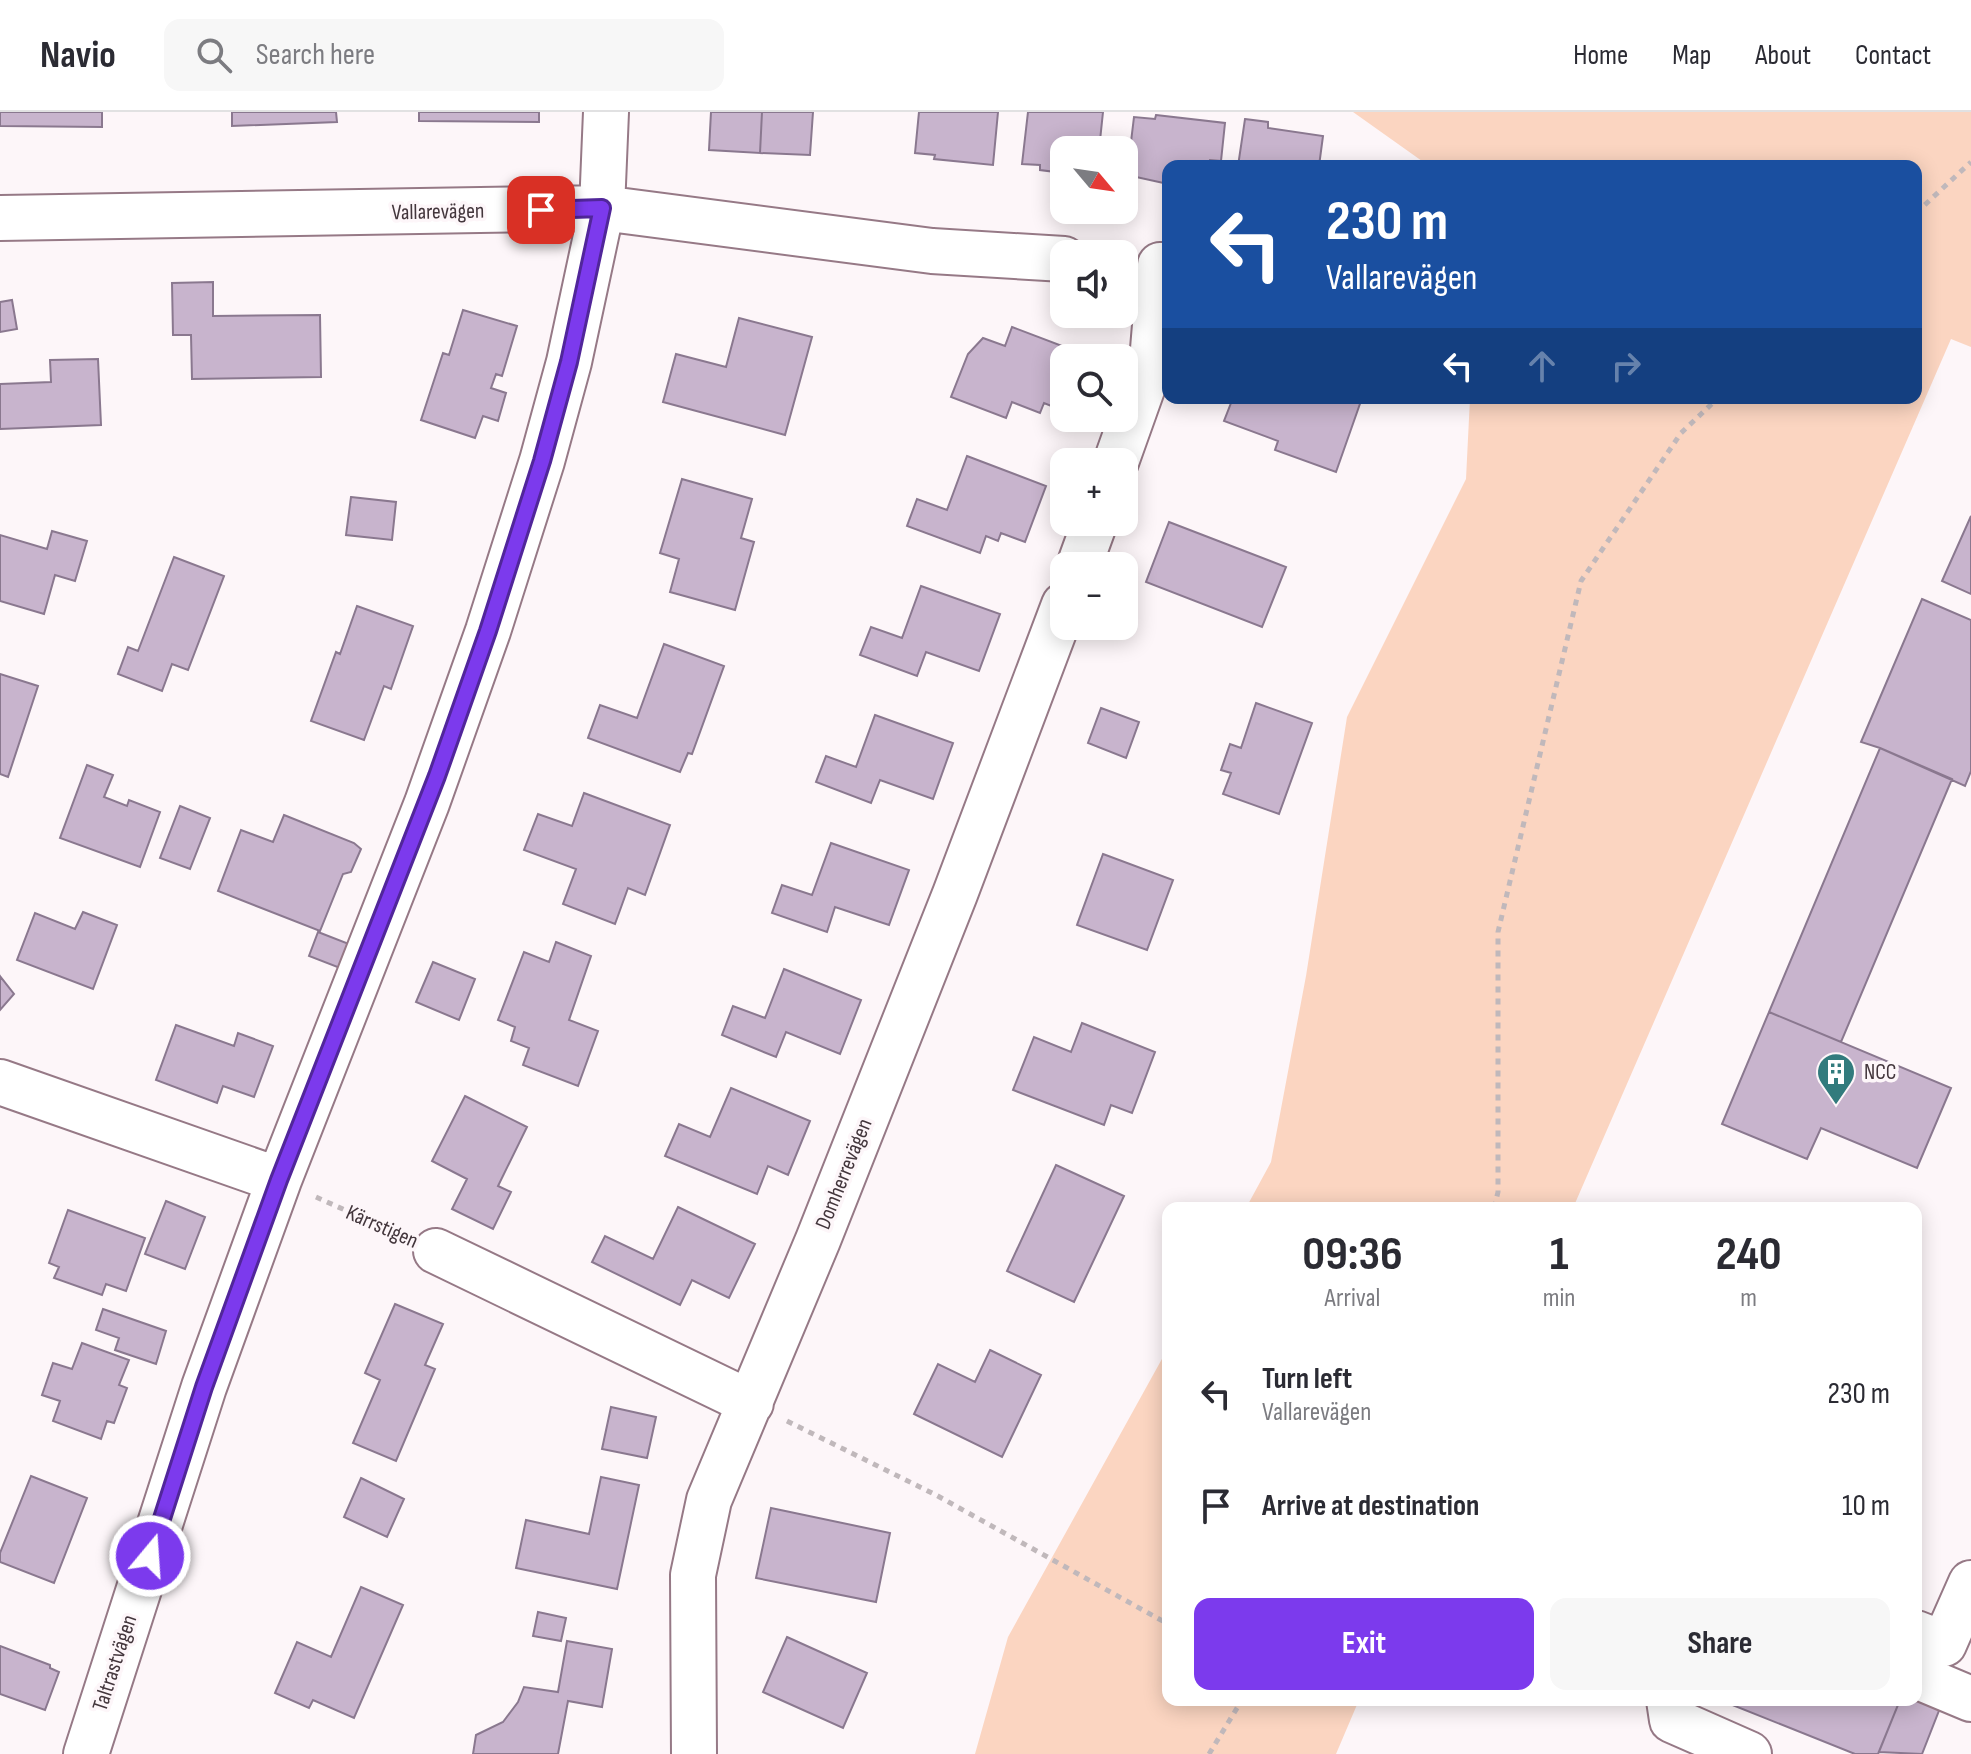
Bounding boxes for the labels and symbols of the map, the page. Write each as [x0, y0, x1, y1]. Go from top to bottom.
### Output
north arrow [1050, 136, 1138, 224]
pin [507, 176, 575, 244]
street label: Vallarevägen [391, 198, 485, 226]
building icon: NCC [1815, 1051, 1857, 1106]
place label: NCC [1864, 1059, 1896, 1086]
street label: Domherrevägen [810, 1115, 878, 1233]
street label: Kärrstigen [342, 1199, 422, 1255]
position arrow [108, 1514, 192, 1598]
street label: Taltrastvägen [87, 1612, 143, 1714]

